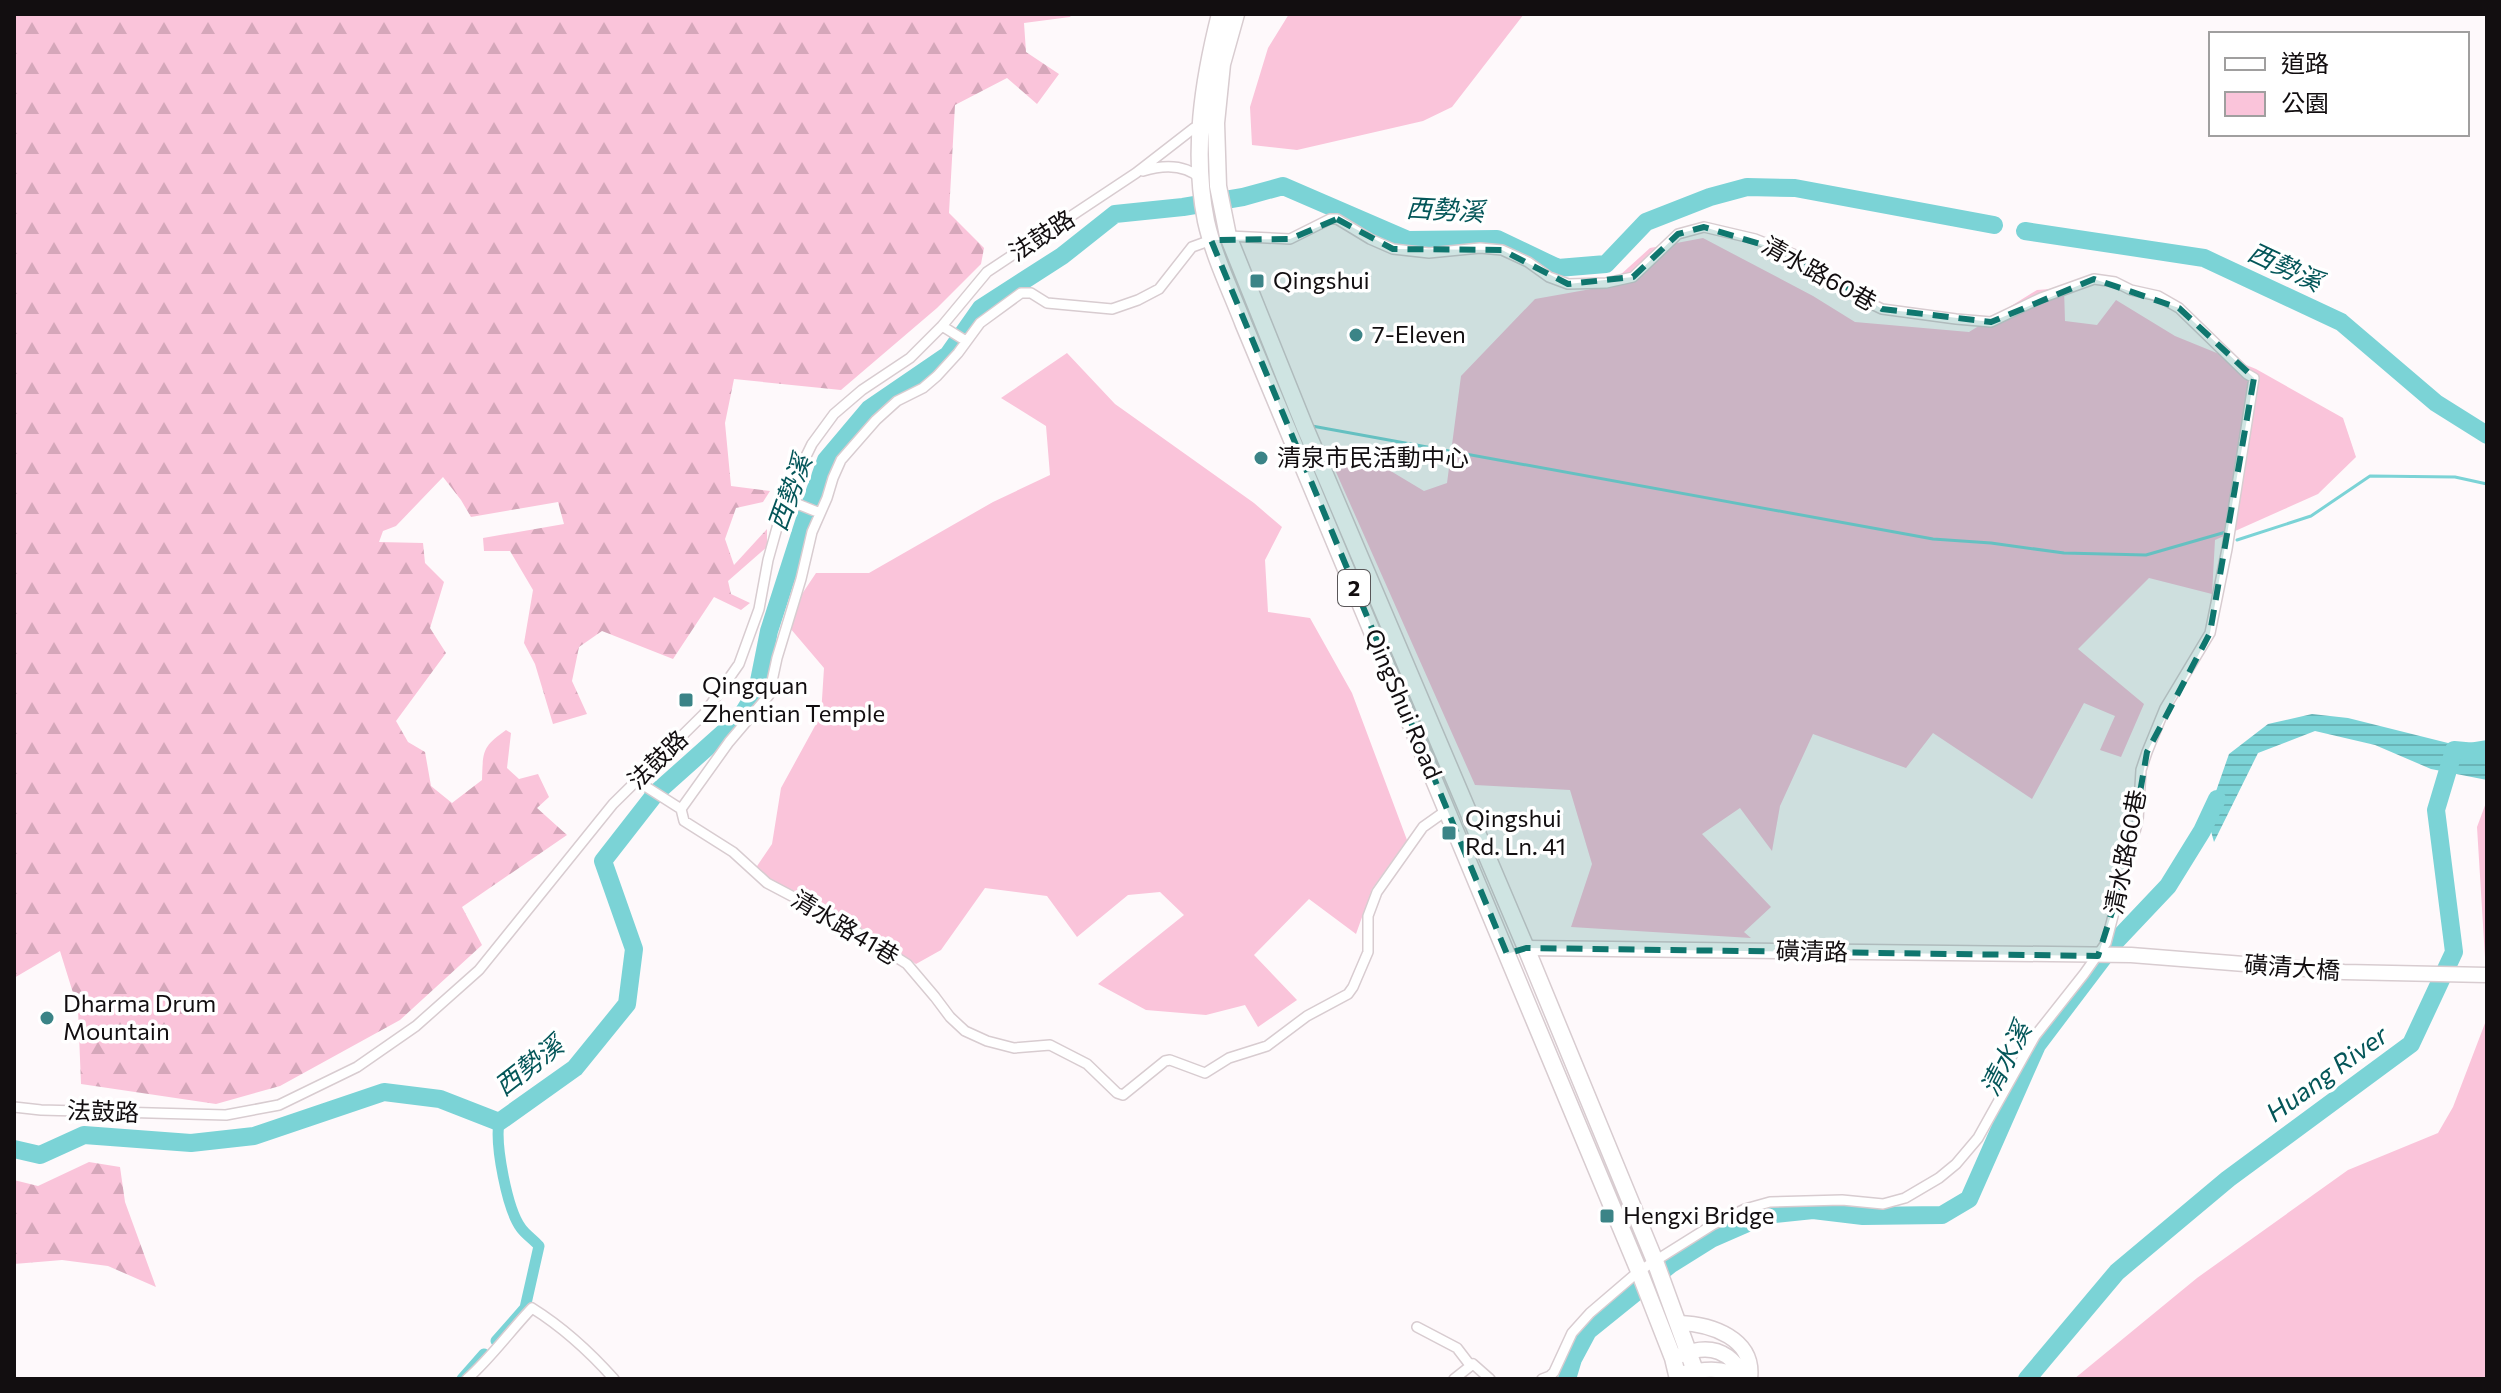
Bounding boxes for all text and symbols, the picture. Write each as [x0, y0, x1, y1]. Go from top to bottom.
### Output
legend [2209, 32, 2469, 136]
text: 道路 [2281, 48, 2329, 77]
text: 公園 [2281, 88, 2329, 117]
water label: 西勢溪 [1405, 191, 1489, 226]
street label: 法鼓路 [1003, 203, 1079, 267]
street label: 清水路60巷 [1757, 229, 1882, 316]
water label: 西勢溪 [2244, 235, 2331, 298]
place label: Qingshui [1273, 265, 1370, 294]
marker: Qingshui [1248, 272, 1266, 290]
place label: 7-Eleven [1372, 319, 1466, 348]
marker: 7-Eleven [1347, 326, 1365, 344]
place label: 清泉市民活動中心 [1277, 442, 1469, 471]
water label: 西勢溪 [761, 447, 818, 534]
marker: 清泉市民活動中心 [1252, 449, 1270, 467]
road number: 2 [1338, 570, 1370, 606]
street label: QingShui Road [1360, 624, 1449, 783]
place label: Qingquan Zhentian Temple [702, 670, 885, 727]
marker: Qingquan Zhentian Temple [677, 691, 695, 709]
street label: 法鼓路 [621, 723, 693, 794]
street label: 清水路60巷 [2098, 787, 2151, 916]
place label: Qingshui Rd. Ln. 41 [1465, 803, 1566, 860]
marker: Qingshui Rd. Ln. 41 [1440, 824, 1458, 842]
street label: 清水路41巷 [787, 883, 905, 970]
street label: 磺清路 [1776, 935, 1848, 966]
street label: 磺清大橋 [2243, 949, 2341, 984]
place label: Dharma Drum Mountain [63, 988, 216, 1045]
marker: Dharma Drum Mountain [38, 1009, 56, 1027]
water label: 清水溪 [1973, 1013, 2038, 1100]
water label: Huang River [2259, 1017, 2394, 1127]
water label: 西勢溪 [488, 1026, 571, 1101]
street label: 法鼓路 [67, 1095, 140, 1126]
place label: Hengxi Bridge [1623, 1200, 1774, 1229]
marker: Hengxi Bridge [1598, 1207, 1616, 1225]

